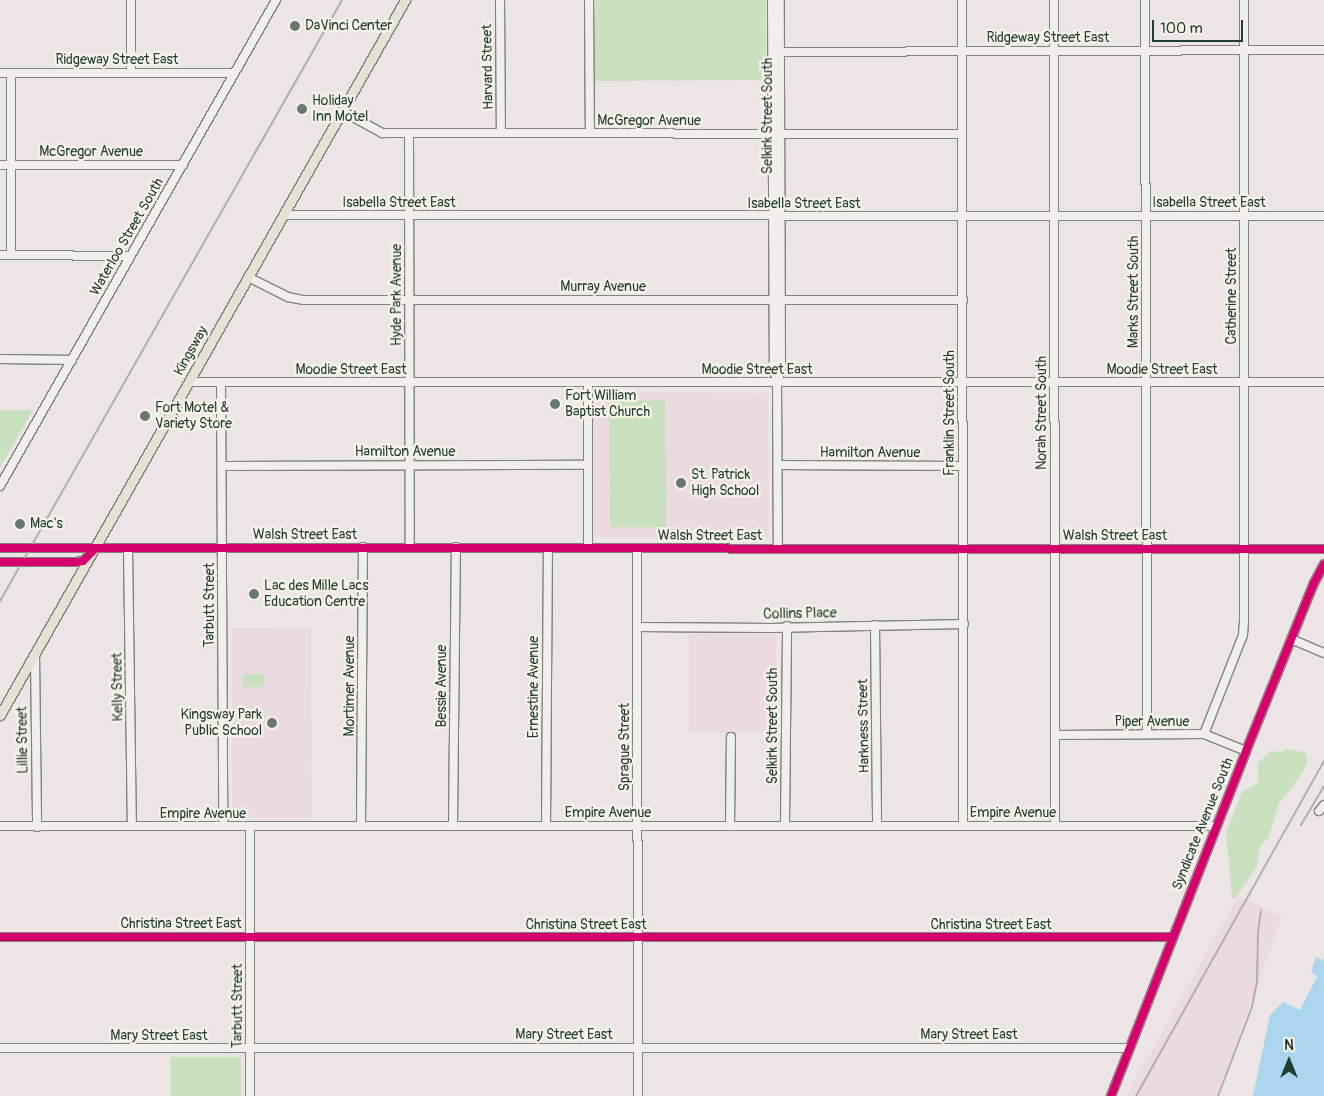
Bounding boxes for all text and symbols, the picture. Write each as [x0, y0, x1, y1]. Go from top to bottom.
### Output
scale bar [1154, 10, 1245, 42]
place label: DaVinci Center [305, 18, 392, 34]
text: 100 m [1160, 19, 1203, 38]
marker: DaVinci Center [289, 20, 301, 32]
street label: Harvard Street [479, 24, 497, 110]
street label: Ridgeway Street East [987, 30, 1109, 46]
street label: Ridgeway Street East [56, 52, 178, 68]
street label: Selkirk Street South [760, 58, 776, 174]
place label: Holiday Inn Motel [312, 93, 368, 125]
marker: Holiday Inn Motel [296, 103, 308, 115]
street label: McGregor Avenue [597, 113, 701, 129]
street label: McGregor Avenue [39, 144, 143, 160]
street label: Waterloo Street South [86, 175, 168, 299]
street label: Isabella Street East [342, 195, 456, 211]
street label: Isabella Street East [1152, 195, 1266, 211]
street label: Isabella Street East [747, 196, 861, 212]
street label: Marks Street South [1126, 236, 1142, 348]
street label: Hyde Park Avenue [389, 244, 405, 346]
street label: Catherine Street [1224, 247, 1240, 345]
street label: Murray Avenue [560, 279, 646, 295]
street label: Kingsway [171, 323, 211, 379]
street label: Franklin Street South [942, 350, 958, 476]
street label: Norah Street South [1034, 356, 1050, 470]
street label: Moodie Street East [295, 362, 407, 378]
street label: Moodie Street East [701, 362, 813, 378]
street label: Moodie Street East [1106, 362, 1218, 378]
place label: Fort William Baptist Church [565, 388, 650, 421]
marker: Fort William Baptist Church [549, 398, 561, 410]
place label: Fort Motel & Variety Store [155, 400, 232, 432]
marker: Fort Motel & Variety Store [139, 410, 151, 422]
street label: Hamilton Avenue [355, 444, 455, 460]
street label: Hamilton Avenue [820, 445, 920, 461]
place label: St. Patrick High School [691, 467, 759, 500]
marker: St. Patrick High School [675, 477, 687, 489]
place label: Mac's [30, 516, 63, 532]
marker: Mac's [14, 518, 26, 530]
street label: Walsh Street East [253, 527, 357, 543]
street label: Walsh Street East [658, 528, 762, 544]
street label: Walsh Street East [1063, 528, 1167, 544]
street label: Tarbutt Street [202, 563, 218, 647]
place label: Lac des Mille Lacs Education Centre [264, 578, 369, 610]
marker: Lac des Mille Lacs Education Centre [248, 588, 260, 600]
street label: Collins Place [763, 605, 837, 623]
street label: Mortimer Avenue [342, 636, 358, 736]
street label: Ernestine Avenue [526, 636, 542, 738]
street label: Bessie Avenue [434, 645, 450, 727]
street label: Kelly Street [109, 652, 127, 722]
street label: Selkirk Street South [765, 668, 781, 784]
street label: Harkness Street [855, 679, 873, 773]
street label: Sprague Street [617, 703, 633, 791]
street label: Lillie Street [14, 706, 32, 774]
place label: Kingsway Park Public School [180, 707, 262, 740]
street label: Piper Avenue [1115, 714, 1189, 730]
marker: Kingsway Park Public School [266, 717, 278, 729]
street label: Syndicate Avenue South [1169, 755, 1237, 893]
street label: Empire Avenue [565, 805, 651, 821]
street label: Empire Avenue [970, 805, 1056, 821]
street label: Empire Avenue [160, 806, 246, 822]
street label: Christina Street East [120, 916, 242, 932]
street label: Christina Street East [525, 917, 647, 933]
street label: Christina Street East [930, 917, 1052, 933]
street label: Tarbutt Street [230, 964, 246, 1048]
street label: Mary Street East [515, 1027, 613, 1043]
street label: Mary Street East [920, 1027, 1018, 1043]
street label: Mary Street East [110, 1028, 208, 1044]
north arrow [1264, 1036, 1314, 1086]
text: N [1284, 1037, 1294, 1054]

